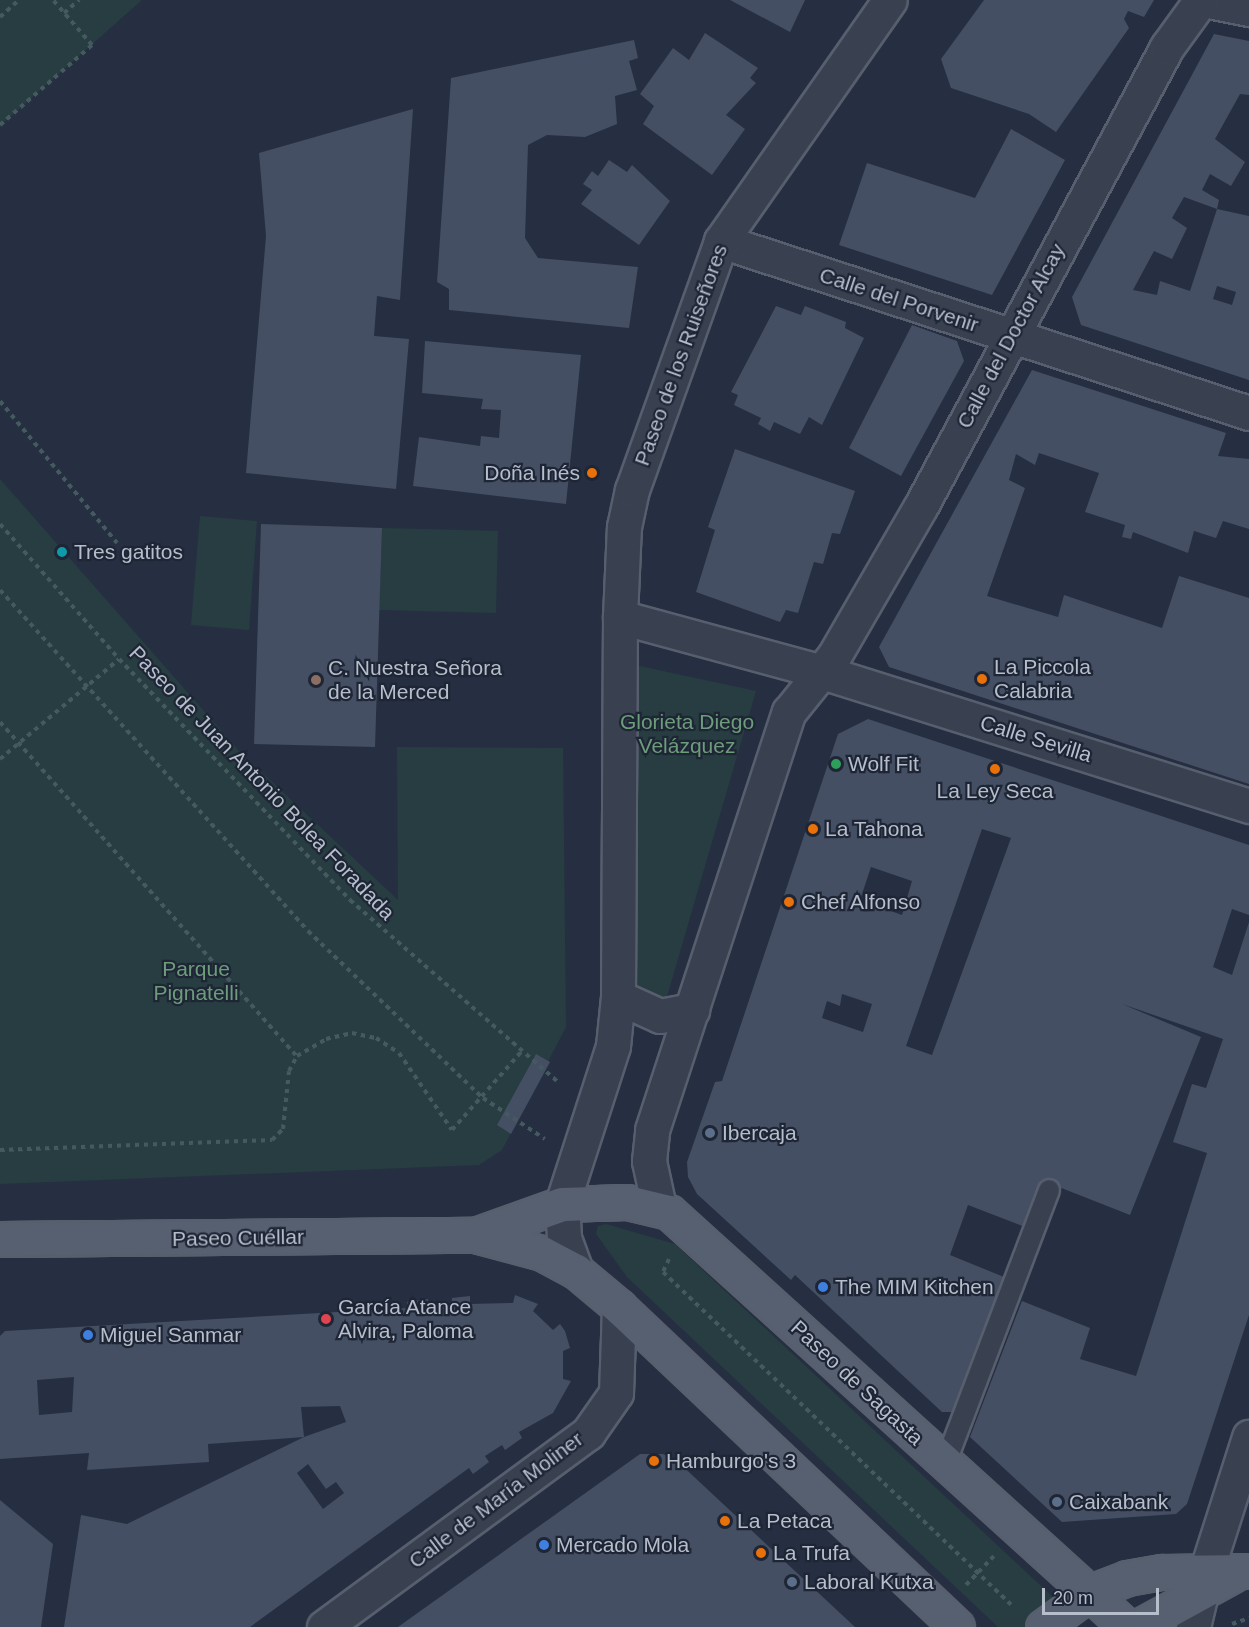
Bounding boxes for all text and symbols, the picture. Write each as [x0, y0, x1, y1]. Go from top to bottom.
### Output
street label: Calle del Doctor Alcay [951, 239, 1071, 433]
street label: Paseo de los Ruiseñores [629, 241, 733, 469]
street label: Calle del Porvenir [816, 262, 982, 338]
place label: Doña Inés [484, 460, 580, 486]
marker: Doña Inés [585, 466, 599, 480]
place label: Tres gatitos [74, 539, 183, 565]
marker: Tres gatitos [55, 545, 69, 559]
street label: Paseo de Juan Antonio Bolea Foradada [124, 640, 400, 926]
place label: La Piccola Calabria [994, 654, 1091, 704]
place label: C. Nuestra Señora de la Merced [328, 655, 502, 705]
marker: La Piccola Calabria [975, 672, 989, 686]
marker: C. Nuestra Señora de la Merced [309, 673, 323, 687]
park label: Glorieta Diego Velázquez [620, 709, 754, 759]
street label: Calle Sevilla [977, 710, 1095, 768]
place label: Wolf Fit [848, 751, 919, 777]
marker: Wolf Fit [829, 757, 843, 771]
marker: La Ley Seca [988, 762, 1002, 776]
place label: La Ley Seca [937, 778, 1053, 804]
place label: La Tahona [825, 816, 923, 842]
marker: La Tahona [806, 822, 820, 836]
place label: Chef Alfonso [801, 889, 921, 915]
marker: Chef Alfonso [782, 895, 796, 909]
park label: Parque Pignatelli [153, 956, 239, 1006]
place label: Ibercaja [722, 1120, 797, 1146]
marker: Ibercaja [703, 1126, 717, 1140]
street label: Paseo Cuéllar [172, 1224, 304, 1252]
place label: The MIM Kitchen [835, 1274, 994, 1300]
marker: The MIM Kitchen [816, 1280, 830, 1294]
place label: García Atance Alvira, Paloma [338, 1294, 473, 1344]
marker: García Atance Alvira, Paloma [319, 1312, 333, 1326]
street label: Paseo de Sagasta [786, 1315, 928, 1451]
place label: Miguel Sanmar [100, 1322, 241, 1348]
marker: Miguel Sanmar [81, 1328, 95, 1342]
street label: Calle de María Moliner [404, 1426, 588, 1574]
place label: Hamburgo's 3 [666, 1448, 796, 1474]
marker: Hamburgo's 3 [647, 1454, 661, 1468]
place label: Caixabank [1069, 1489, 1168, 1515]
marker: Caixabank [1050, 1495, 1064, 1509]
place label: La Petaca [737, 1508, 832, 1534]
marker: La Petaca [718, 1514, 732, 1528]
place label: Mercado Mola [556, 1532, 689, 1558]
marker: Mercado Mola [537, 1538, 551, 1552]
place label: La Trufa [773, 1540, 850, 1566]
marker: La Trufa [754, 1546, 768, 1560]
place label: Laboral Kutxa [804, 1569, 934, 1595]
marker: Laboral Kutxa [785, 1575, 799, 1589]
scale bar [1045, 1576, 1162, 1614]
text: 20 m [1053, 1588, 1093, 1608]

